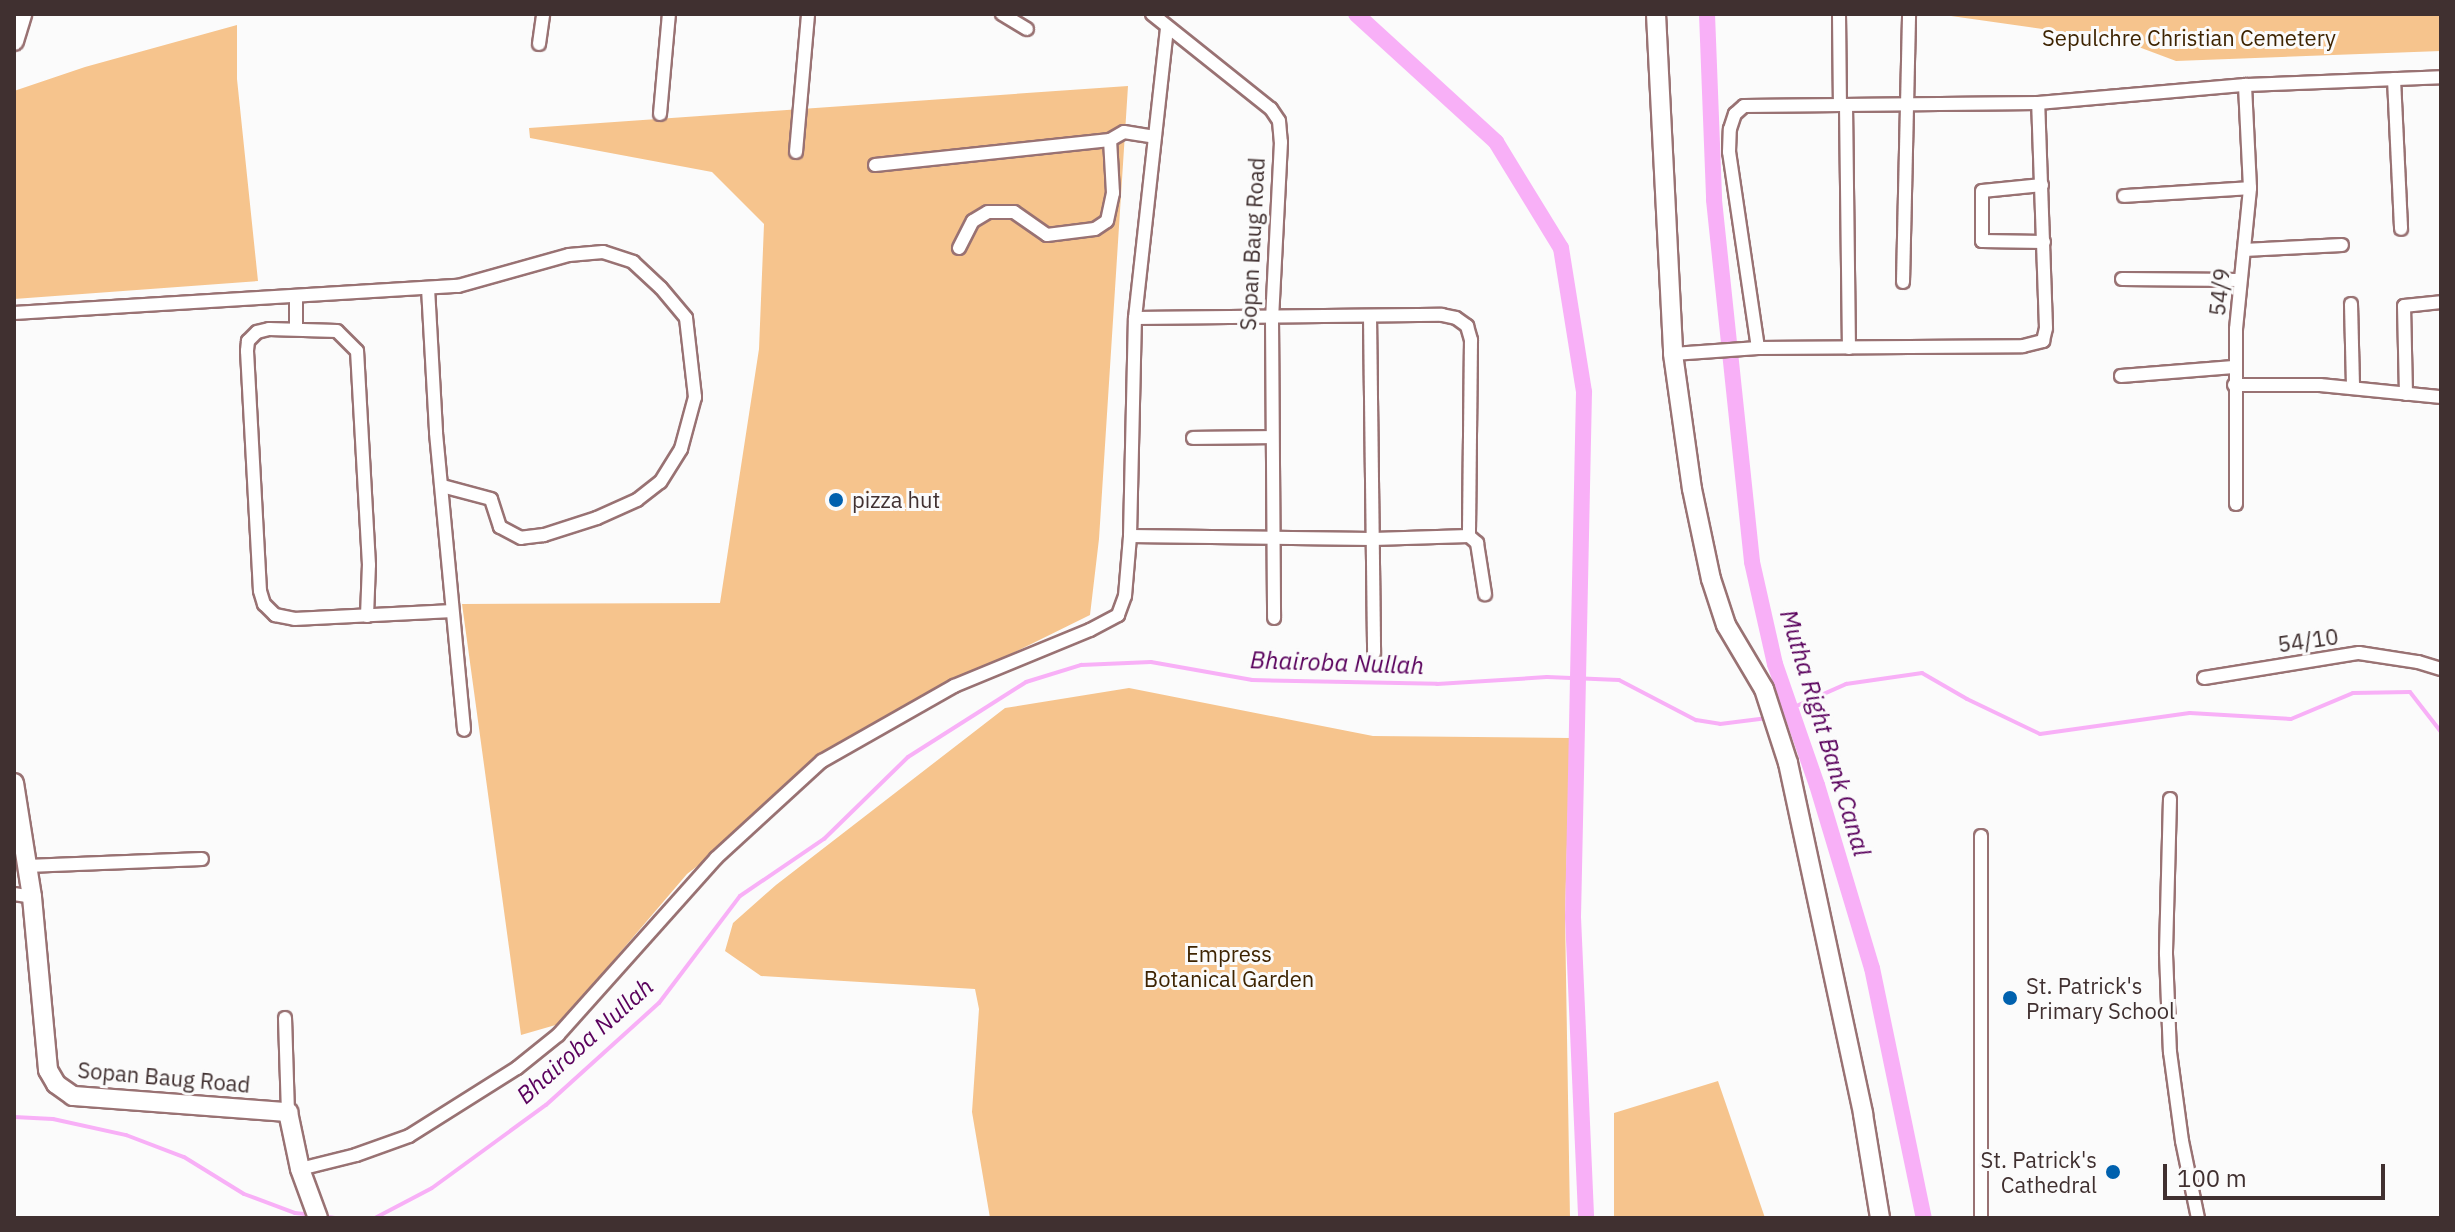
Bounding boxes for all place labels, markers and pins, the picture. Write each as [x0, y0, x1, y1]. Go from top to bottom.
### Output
place label: pizza hut [852, 487, 940, 513]
marker: pizza hut [827, 491, 845, 509]
place label: St. Patrick's Primary School [2026, 972, 2175, 1024]
marker: St. Patrick's Primary School [2001, 989, 2019, 1007]
place label: St. Patrick's Cathedral [1980, 1146, 2097, 1198]
marker: St. Patrick's Cathedral [2104, 1163, 2122, 1181]

